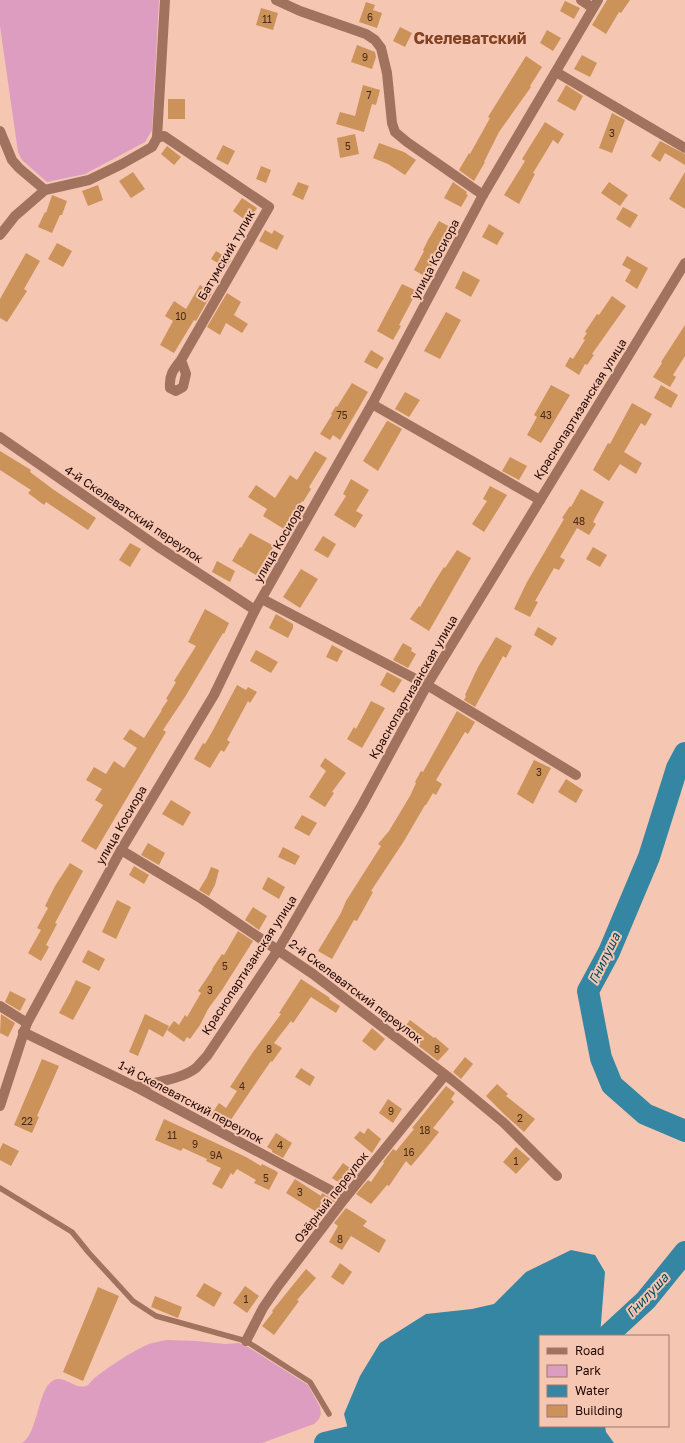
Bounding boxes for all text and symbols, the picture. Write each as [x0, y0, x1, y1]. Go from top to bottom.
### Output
house number: 6 [367, 11, 373, 23]
house number: 11 [262, 13, 272, 25]
district label: Скелеватский [413, 28, 527, 48]
house number: 9 [362, 51, 368, 63]
house number: 7 [366, 89, 372, 101]
house number: 3 [609, 127, 615, 139]
house number: 5 [345, 140, 351, 152]
street label: Батумский тупик [194, 207, 258, 303]
street label: улица Косиора [408, 216, 462, 302]
house number: 10 [175, 310, 187, 322]
street label: Краснопартизанская улица [530, 336, 630, 482]
house number: 75 [336, 409, 348, 421]
house number: 43 [540, 409, 552, 421]
street label: 4-й Скелеватский переулок [62, 462, 206, 566]
street label: улица Косиора [250, 501, 308, 585]
house number: 48 [573, 515, 585, 527]
street label: Краснопартизанская улица [366, 612, 460, 762]
house number: 3 [536, 766, 542, 778]
street label: улица Косиора [92, 783, 150, 867]
street label: Краснопартизанская улица [198, 892, 300, 1038]
water label: Гнилуша [585, 929, 623, 986]
street label: 2-й Скелеватский переулок [286, 936, 426, 1046]
house number: 5 [222, 960, 228, 972]
house number: 3 [207, 984, 213, 996]
house number: 8 [266, 1043, 272, 1055]
house number: 8 [434, 1043, 440, 1055]
street label: 1-й Скелеватский переулок [116, 1057, 266, 1147]
house number: 4 [239, 1080, 245, 1092]
house number: 9 [388, 1105, 394, 1117]
house number: 2 [517, 1112, 523, 1124]
house number: 22 [21, 1115, 33, 1127]
house number: 18 [420, 1124, 430, 1136]
house number: 11 [167, 1129, 177, 1141]
house number: 9 [192, 1138, 198, 1150]
house number: 4 [277, 1139, 283, 1151]
house number: 16 [404, 1146, 414, 1158]
street label: Озёрный переулок [291, 1148, 371, 1246]
house number: 9А [210, 1149, 223, 1161]
house number: 1 [514, 1155, 519, 1167]
house number: 5 [263, 1172, 269, 1184]
house number: 3 [297, 1186, 303, 1198]
house number: 8 [337, 1233, 343, 1245]
water label: Гнилуша [623, 1269, 672, 1320]
house number: 1 [244, 1293, 249, 1305]
legend [539, 1335, 669, 1427]
text: Road [575, 1343, 604, 1358]
text: Park [575, 1363, 601, 1378]
text: Water [575, 1383, 609, 1398]
text: Building [575, 1403, 623, 1418]

